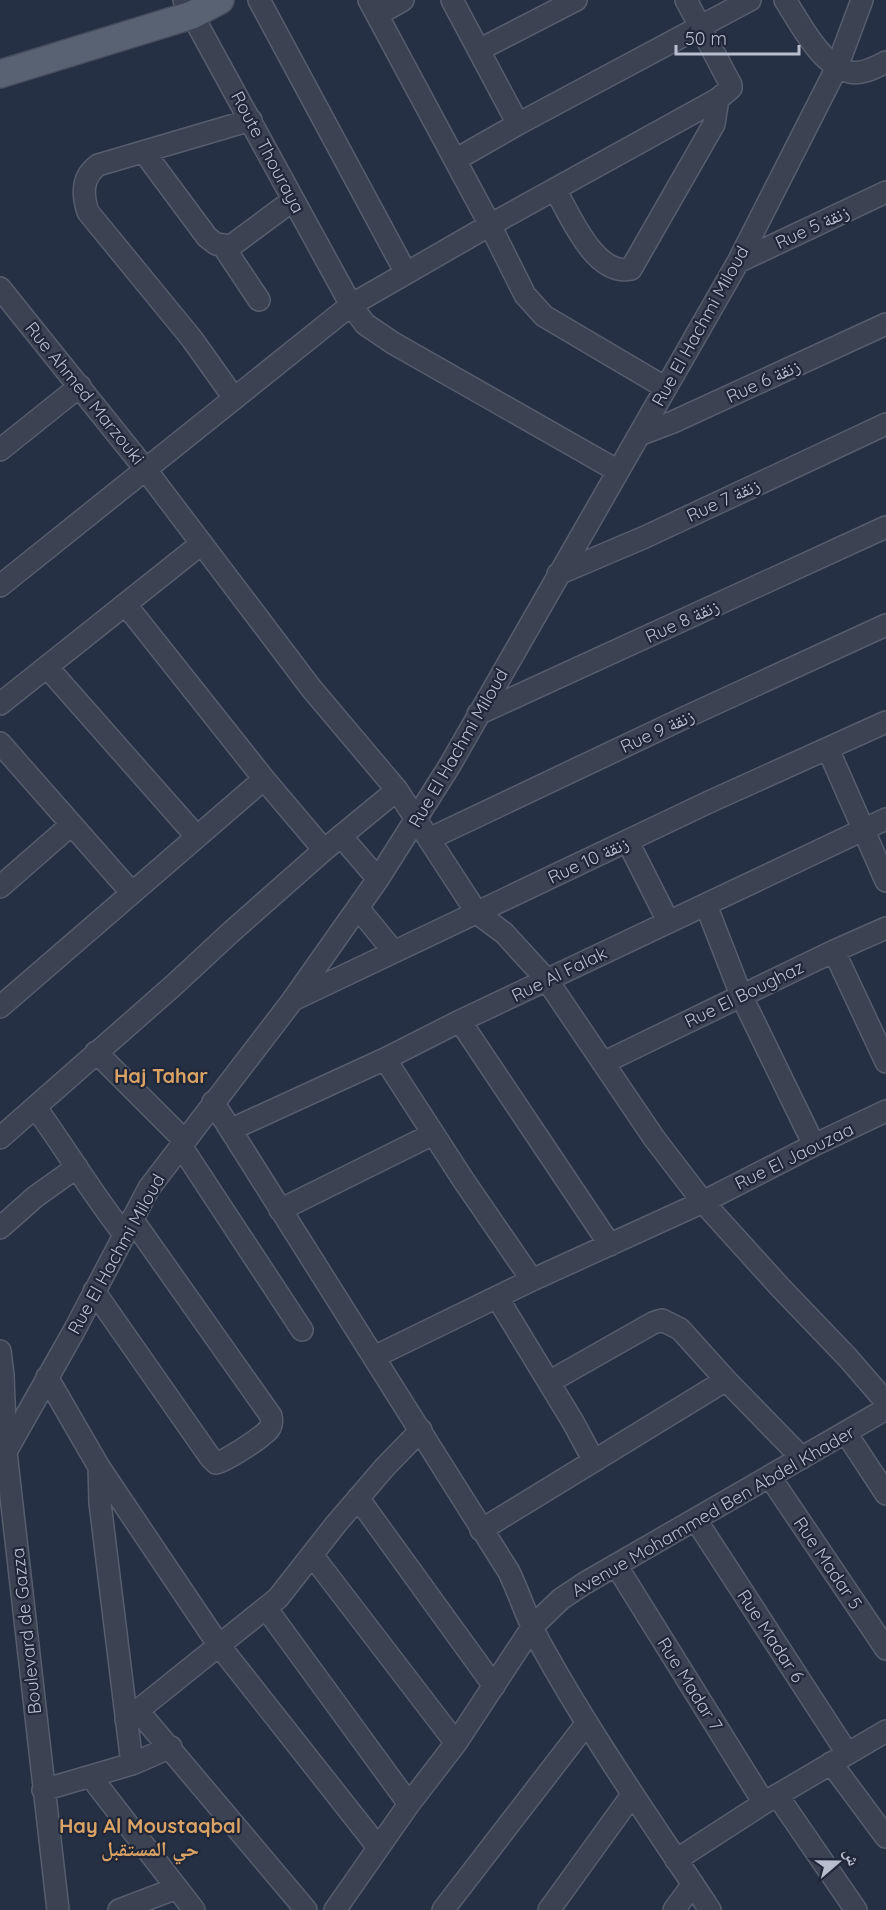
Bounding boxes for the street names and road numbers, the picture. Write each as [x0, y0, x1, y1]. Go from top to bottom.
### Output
street label: Route Thouraya [226, 87, 310, 217]
street label: Rue 5 زنقة [771, 200, 853, 254]
street label: Rue El Hachmi Miloud [646, 242, 754, 410]
street label: Rue Ahmed Marzouki [20, 317, 150, 469]
street label: Rue 6 زنقة [722, 354, 804, 408]
street label: Rue 7 زنقة [683, 473, 763, 527]
street label: Rue 8 زنقة [641, 594, 723, 648]
street label: Rue El Hachmi Miloud [403, 664, 513, 832]
street label: Rue 9 زنقة [616, 704, 698, 758]
street label: Rue 10 زنقة [544, 831, 632, 889]
street label: Rue Al Falak [508, 941, 610, 1007]
street label: Rue El Boughaz [680, 955, 808, 1033]
street label: Rue El Jaouzaa [731, 1117, 857, 1195]
street label: Rue El Hachmi Miloud [62, 1170, 170, 1338]
street label: Avenue Mohammed Ben Abdel Khader [567, 1420, 859, 1602]
street label: Rue Madar 5 [789, 1512, 867, 1614]
street label: Boulevard de Gazza [6, 1547, 46, 1715]
street label: Rue Madar 6 [732, 1585, 810, 1687]
street label: Rue Madar 7 [652, 1633, 728, 1735]

